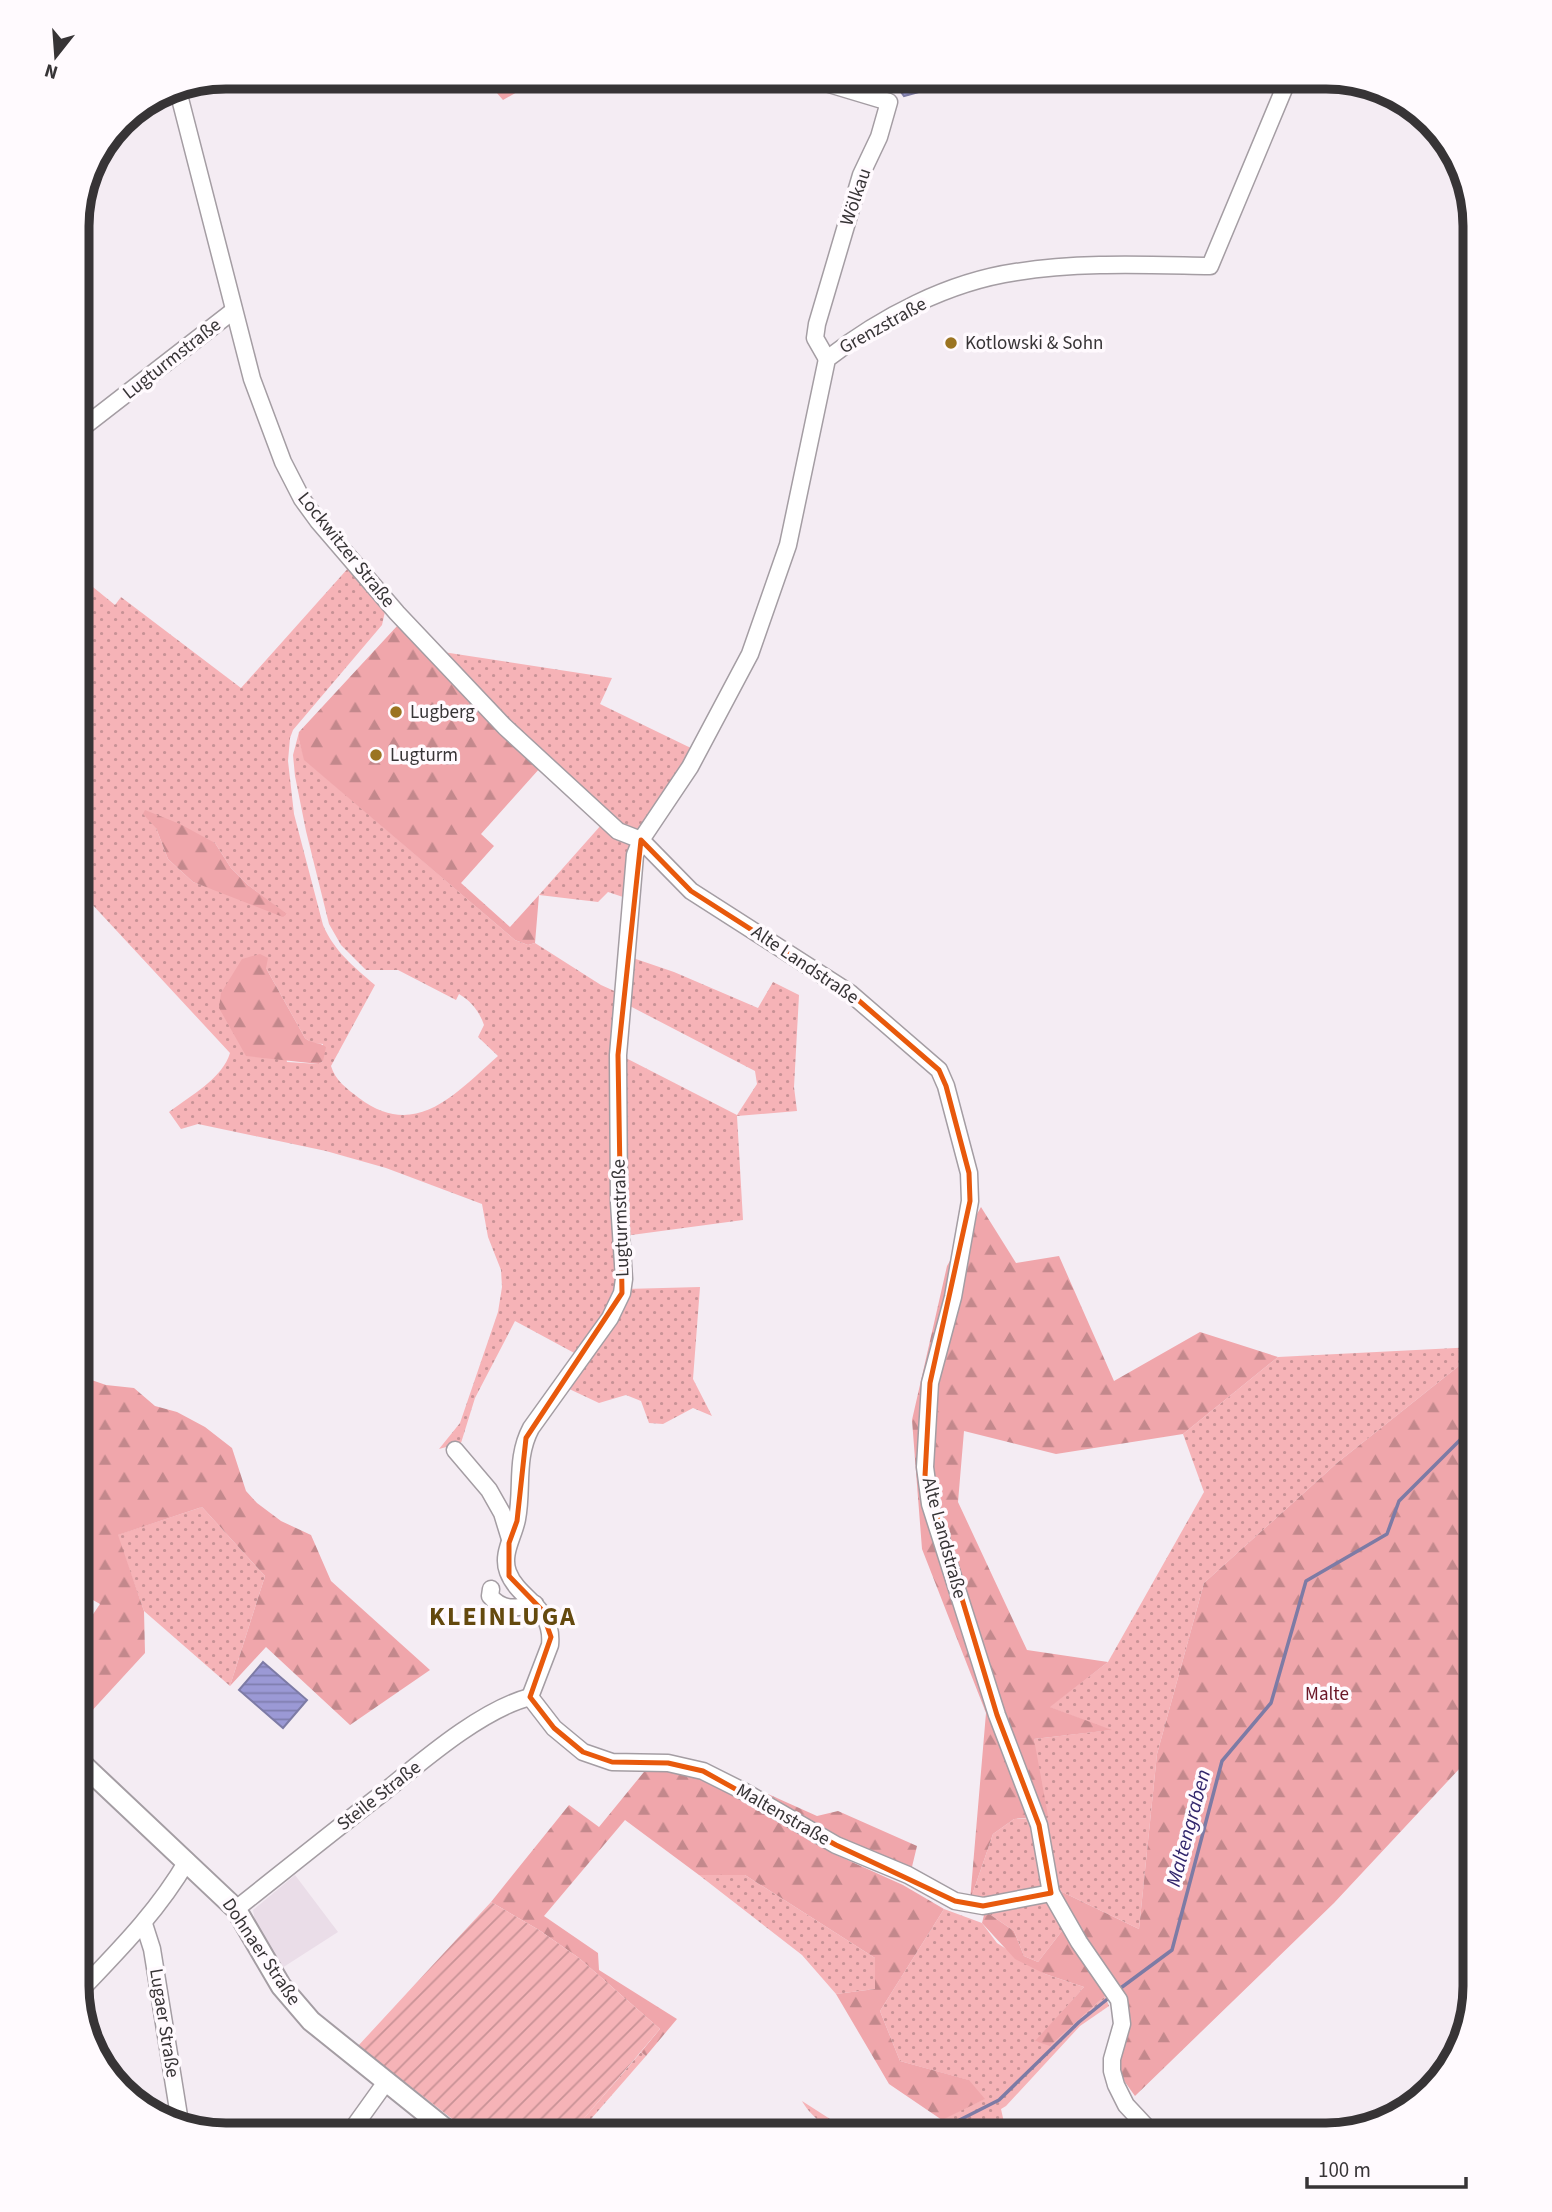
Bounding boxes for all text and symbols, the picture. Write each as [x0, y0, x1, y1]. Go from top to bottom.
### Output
north arrow [21, 21, 91, 91]
text: N [41, 56, 61, 86]
street label: Wölkau [834, 165, 878, 229]
street label: Grenzstraße [834, 291, 932, 361]
street label: Lugturmstraße [117, 312, 227, 406]
place label: Kotlowski & Sohn [965, 330, 1103, 357]
marker: Kotlowski & Sohn [943, 335, 959, 351]
street label: Lockwitzer Straße [291, 486, 401, 614]
place label: Lugberg [410, 699, 475, 726]
marker: Lugberg [388, 704, 404, 720]
place label: Lugturm [390, 742, 458, 769]
marker: Lugturm [368, 747, 384, 763]
street label: Alte Landstraße [746, 919, 864, 1011]
street label: Lugturmstraße [605, 1158, 637, 1278]
street label: Alte Landstraße [915, 1474, 973, 1602]
district label: KLEINLUGA [429, 1598, 577, 1635]
park label: Malte [1305, 1681, 1349, 1708]
street label: Steile Straße [331, 1755, 427, 1837]
water label: Maltengraben [1158, 1766, 1218, 1890]
street label: Maltenstraße [731, 1777, 835, 1853]
street label: Dohnaer Straße [215, 1893, 307, 2011]
street label: Lugaer Straße [142, 1966, 186, 2080]
scale bar [1307, 2146, 1466, 2190]
text: 100 m [1318, 2155, 1371, 2185]

